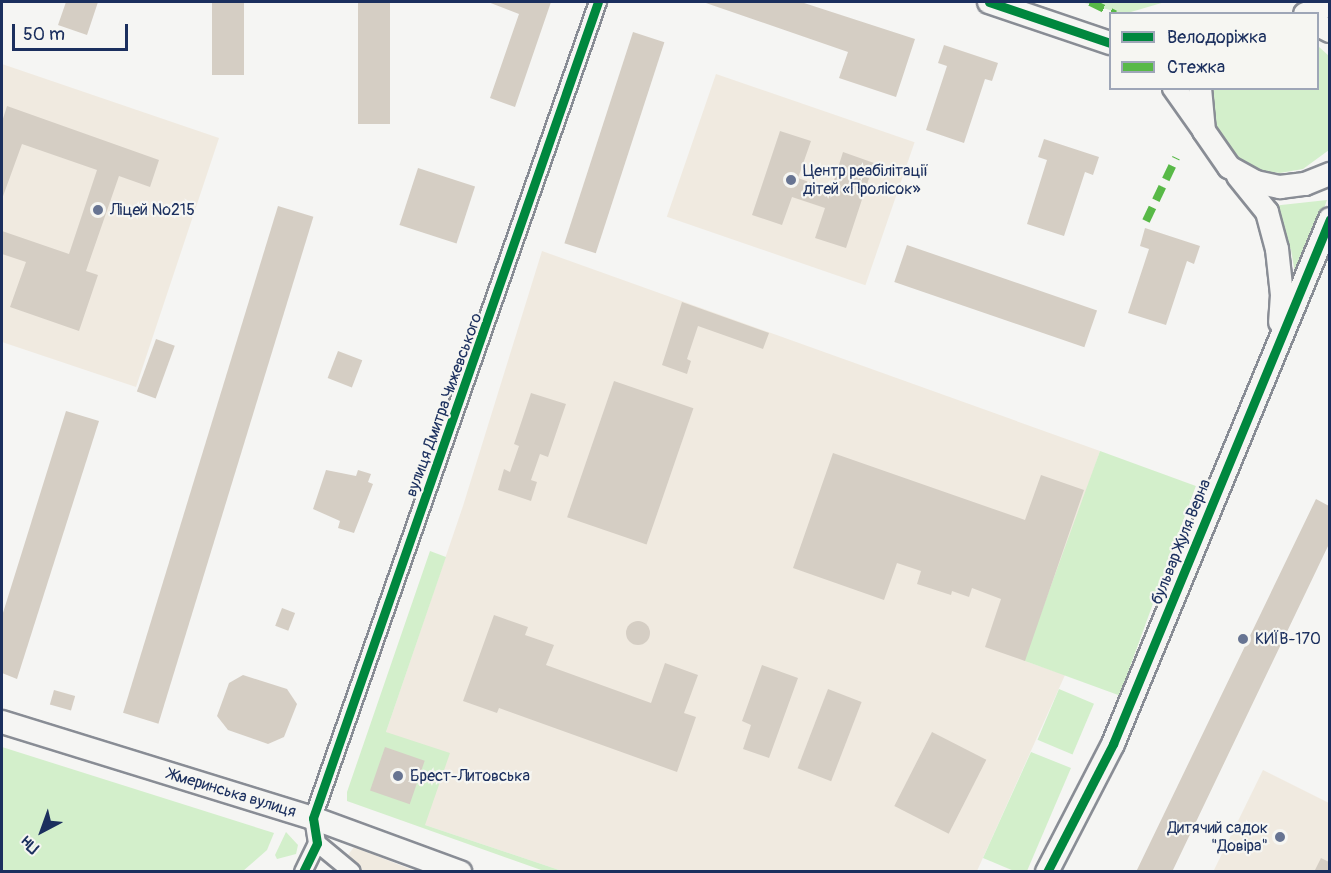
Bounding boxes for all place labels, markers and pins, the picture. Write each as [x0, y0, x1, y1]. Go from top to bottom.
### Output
place label: Центр реабілітації дітей «Пролісок» [803, 161, 929, 199]
marker: Центр реабілітації дітей «Пролісок» [784, 173, 798, 187]
place label: Ліцей №215 [110, 200, 195, 220]
marker: Ліцей №215 [91, 203, 105, 217]
place label: КИЇВ-170 [1255, 629, 1321, 649]
marker: КИЇВ-170 [1236, 632, 1250, 646]
place label: Брест-Литовська [410, 766, 530, 786]
marker: Брест-Литовська [391, 769, 405, 783]
place label: Дитячий садок "Довіра" [1167, 818, 1268, 856]
marker: Дитячий садок "Довіра" [1273, 830, 1287, 844]

